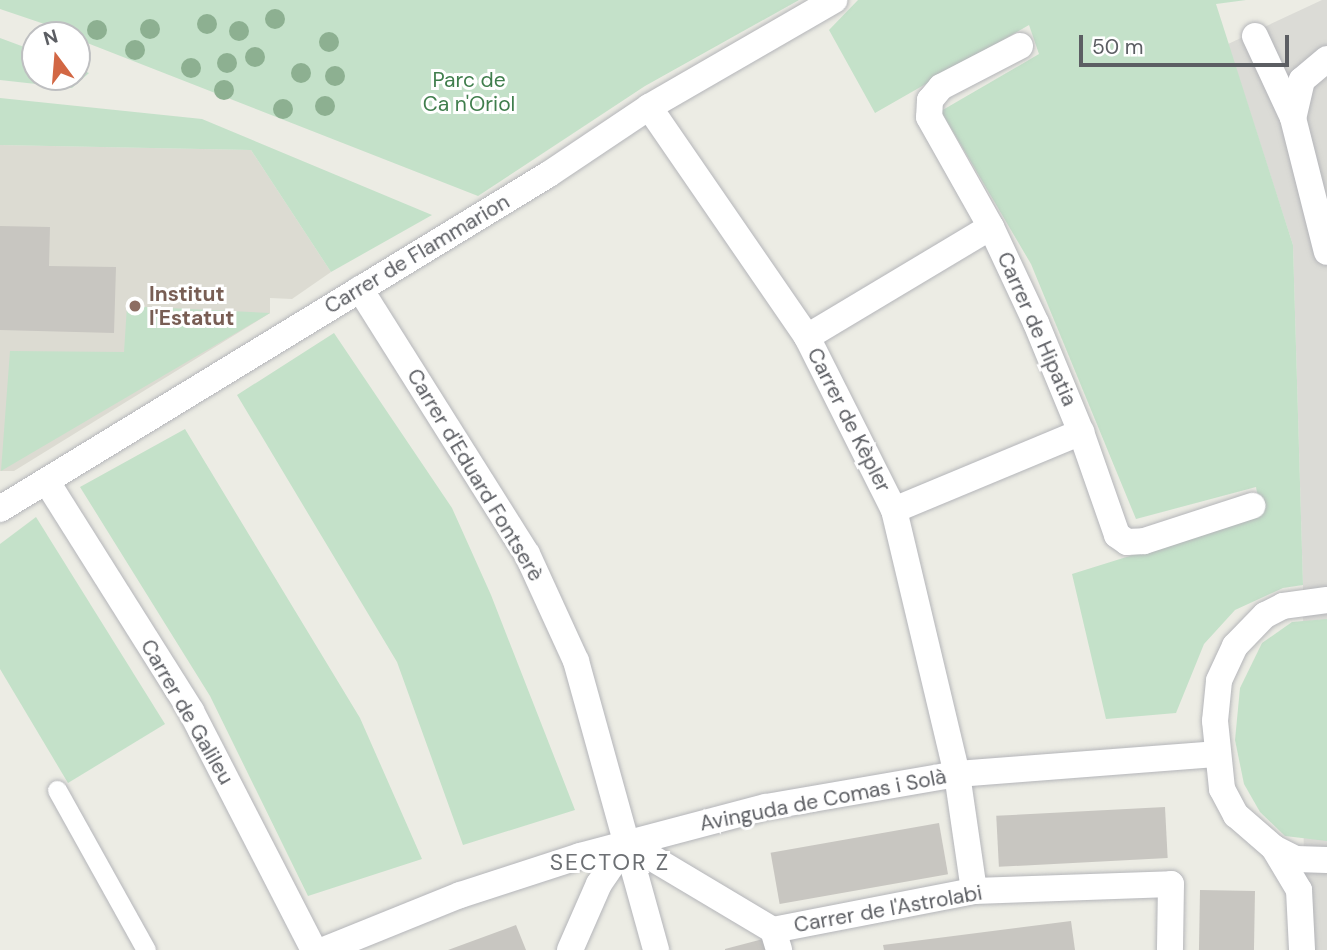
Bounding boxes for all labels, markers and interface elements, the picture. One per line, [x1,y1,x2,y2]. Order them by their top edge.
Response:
north arrow [21,21,91,91]
scale bar [1082,21,1292,65]
text: N [41,23,61,51]
text: 50 m [1092,33,1143,61]
park label: Parc de Ca n'Oriol [423,67,515,117]
street label: Carrer de Flammarion [320,189,514,319]
street label: Carrer de Hipatia [992,248,1082,410]
place label: Institut l'Estatut [149,281,234,331]
marker: Institut l'Estatut [127,298,143,314]
street label: Carrer de Kèpler [802,344,896,496]
street label: Carrer d'Eduard Fontserè [402,364,548,586]
street label: Carrer de Galileu [135,635,239,789]
street label: Avinguda de Comas i Solà [698,764,948,836]
district label: SECTOR Z [551,848,669,876]
street label: Carrer de l'Astrolabi [792,880,984,938]

